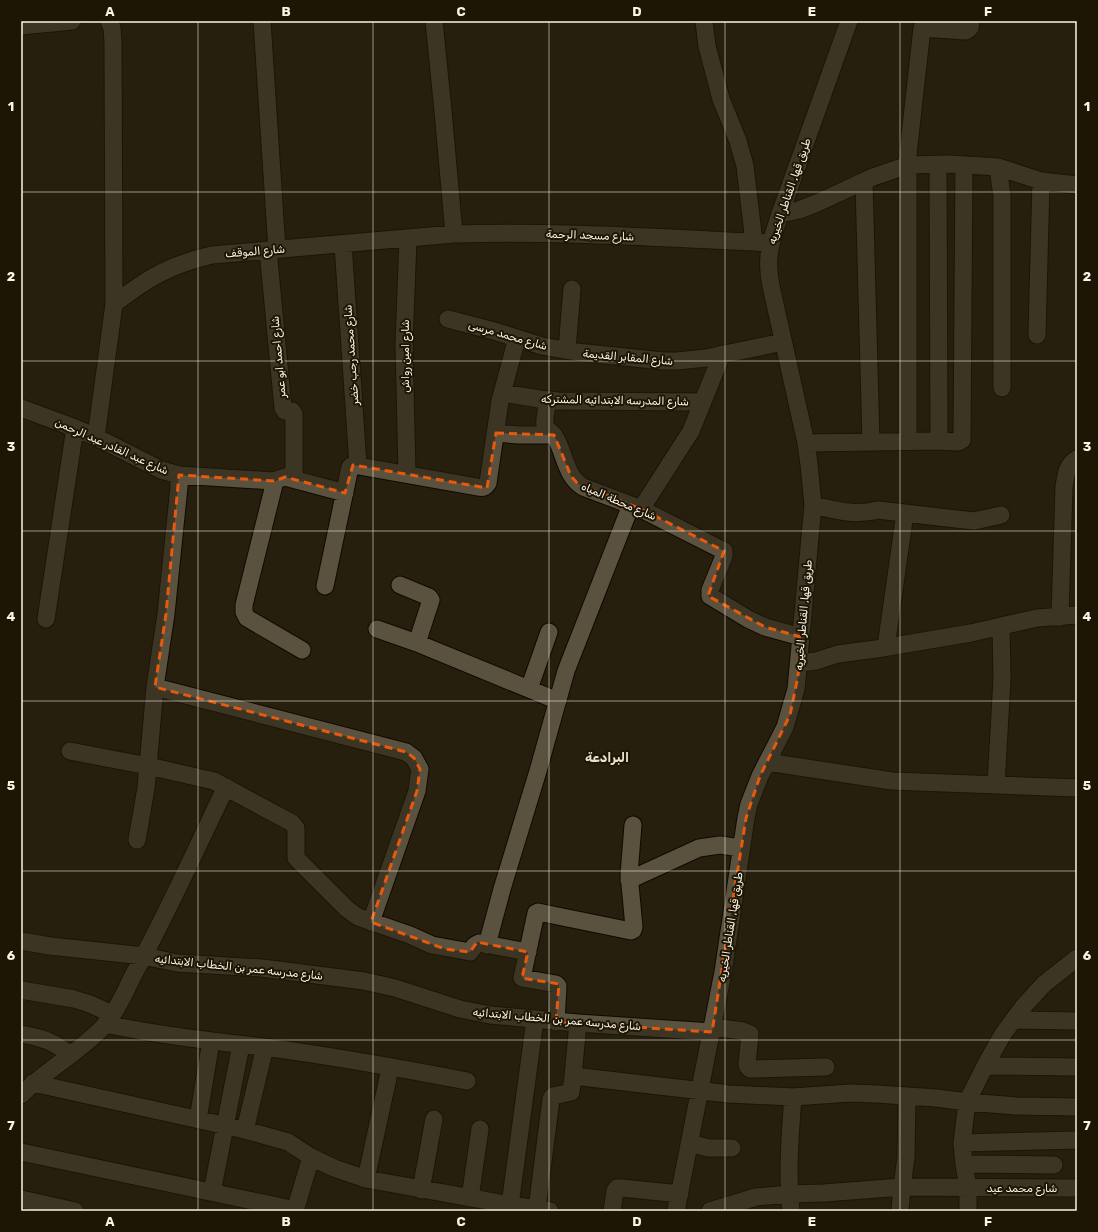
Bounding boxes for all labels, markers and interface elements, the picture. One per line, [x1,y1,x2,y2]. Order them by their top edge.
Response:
text: A [105,4,115,19]
text: B [281,4,291,19]
text: C [456,4,466,19]
text: D [632,4,642,19]
text: E [808,4,816,19]
text: F [984,4,992,19]
text: 1 [8,99,14,114]
text: 1 [1084,99,1090,114]
street label: طريق قها, القناطر الخيريه [765,136,815,246]
street label: شارع مسجد الرحمة [545,227,634,246]
street label: شارع الموقف [225,242,286,263]
text: 2 [7,269,15,284]
text: 2 [1083,269,1091,284]
street label: شارع محمد رجب خضر [341,304,364,407]
street label: شارع احمد ابو عمر [268,315,291,400]
street label: شارع محمد مرسى [466,318,549,355]
street label: شارع امين رواش [399,319,414,393]
street label: شارع المقابر القديمة [582,347,674,370]
street label: شارع المدرسه الابتدائيه المشتركه [541,393,689,410]
street label: شارع عبد القادر عبد الرحمن [52,416,171,479]
text: 3 [7,439,16,454]
text: 3 [1083,439,1092,454]
street label: شارع محطة المياه [578,480,658,525]
street label: طريق قها, القناطر الخيريه [792,559,816,671]
text: 4 [7,609,16,624]
text: 4 [1083,609,1092,624]
district label: البرادعة [585,750,629,765]
text: 5 [7,778,15,793]
text: 5 [1083,778,1091,793]
street label: طريق قها, القناطر الخيريه [715,871,747,983]
text: 6 [7,948,16,963]
text: 6 [1083,948,1092,963]
street label: شارع مدرسه عمر بن الخطاب الابتدائيه [154,952,324,985]
street label: شارع مدرسه عمر بن الخطاب الابتدائيه [472,1006,642,1035]
text: 7 [7,1118,15,1133]
text: 7 [1083,1118,1091,1133]
street label: شارع محمد عيد [987,1182,1057,1197]
text: A [105,1214,115,1229]
text: B [281,1214,291,1229]
text: C [456,1214,466,1229]
text: D [632,1214,642,1229]
text: E [808,1214,816,1229]
text: F [984,1214,992,1229]

